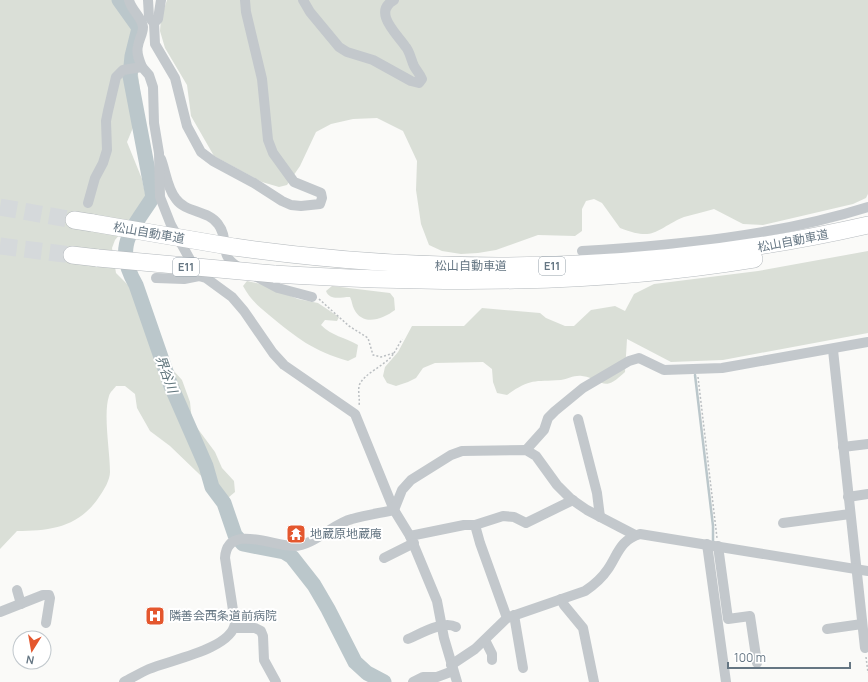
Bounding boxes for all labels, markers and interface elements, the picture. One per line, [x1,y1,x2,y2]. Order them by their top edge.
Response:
street label: 松山自動車道 [112,218,186,247]
street label: 松山自動車道 [756,225,830,256]
street label: 松山自動車道 [435,257,507,274]
road number: E11 [539,257,565,275]
road number: E11 [173,258,199,276]
water label: 界谷川 [152,353,183,397]
temple icon: 地蔵原地蔵庵 [285,523,307,545]
place label: 地蔵原地蔵庵 [310,525,382,542]
hospital icon: 隣善会西条道前病院 [144,605,166,627]
place label: 隣善会西条道前病院 [169,607,277,624]
north arrow [12,630,52,670]
scale bar [728,644,850,670]
text: 100 m [734,649,766,666]
text: N [25,652,35,668]

